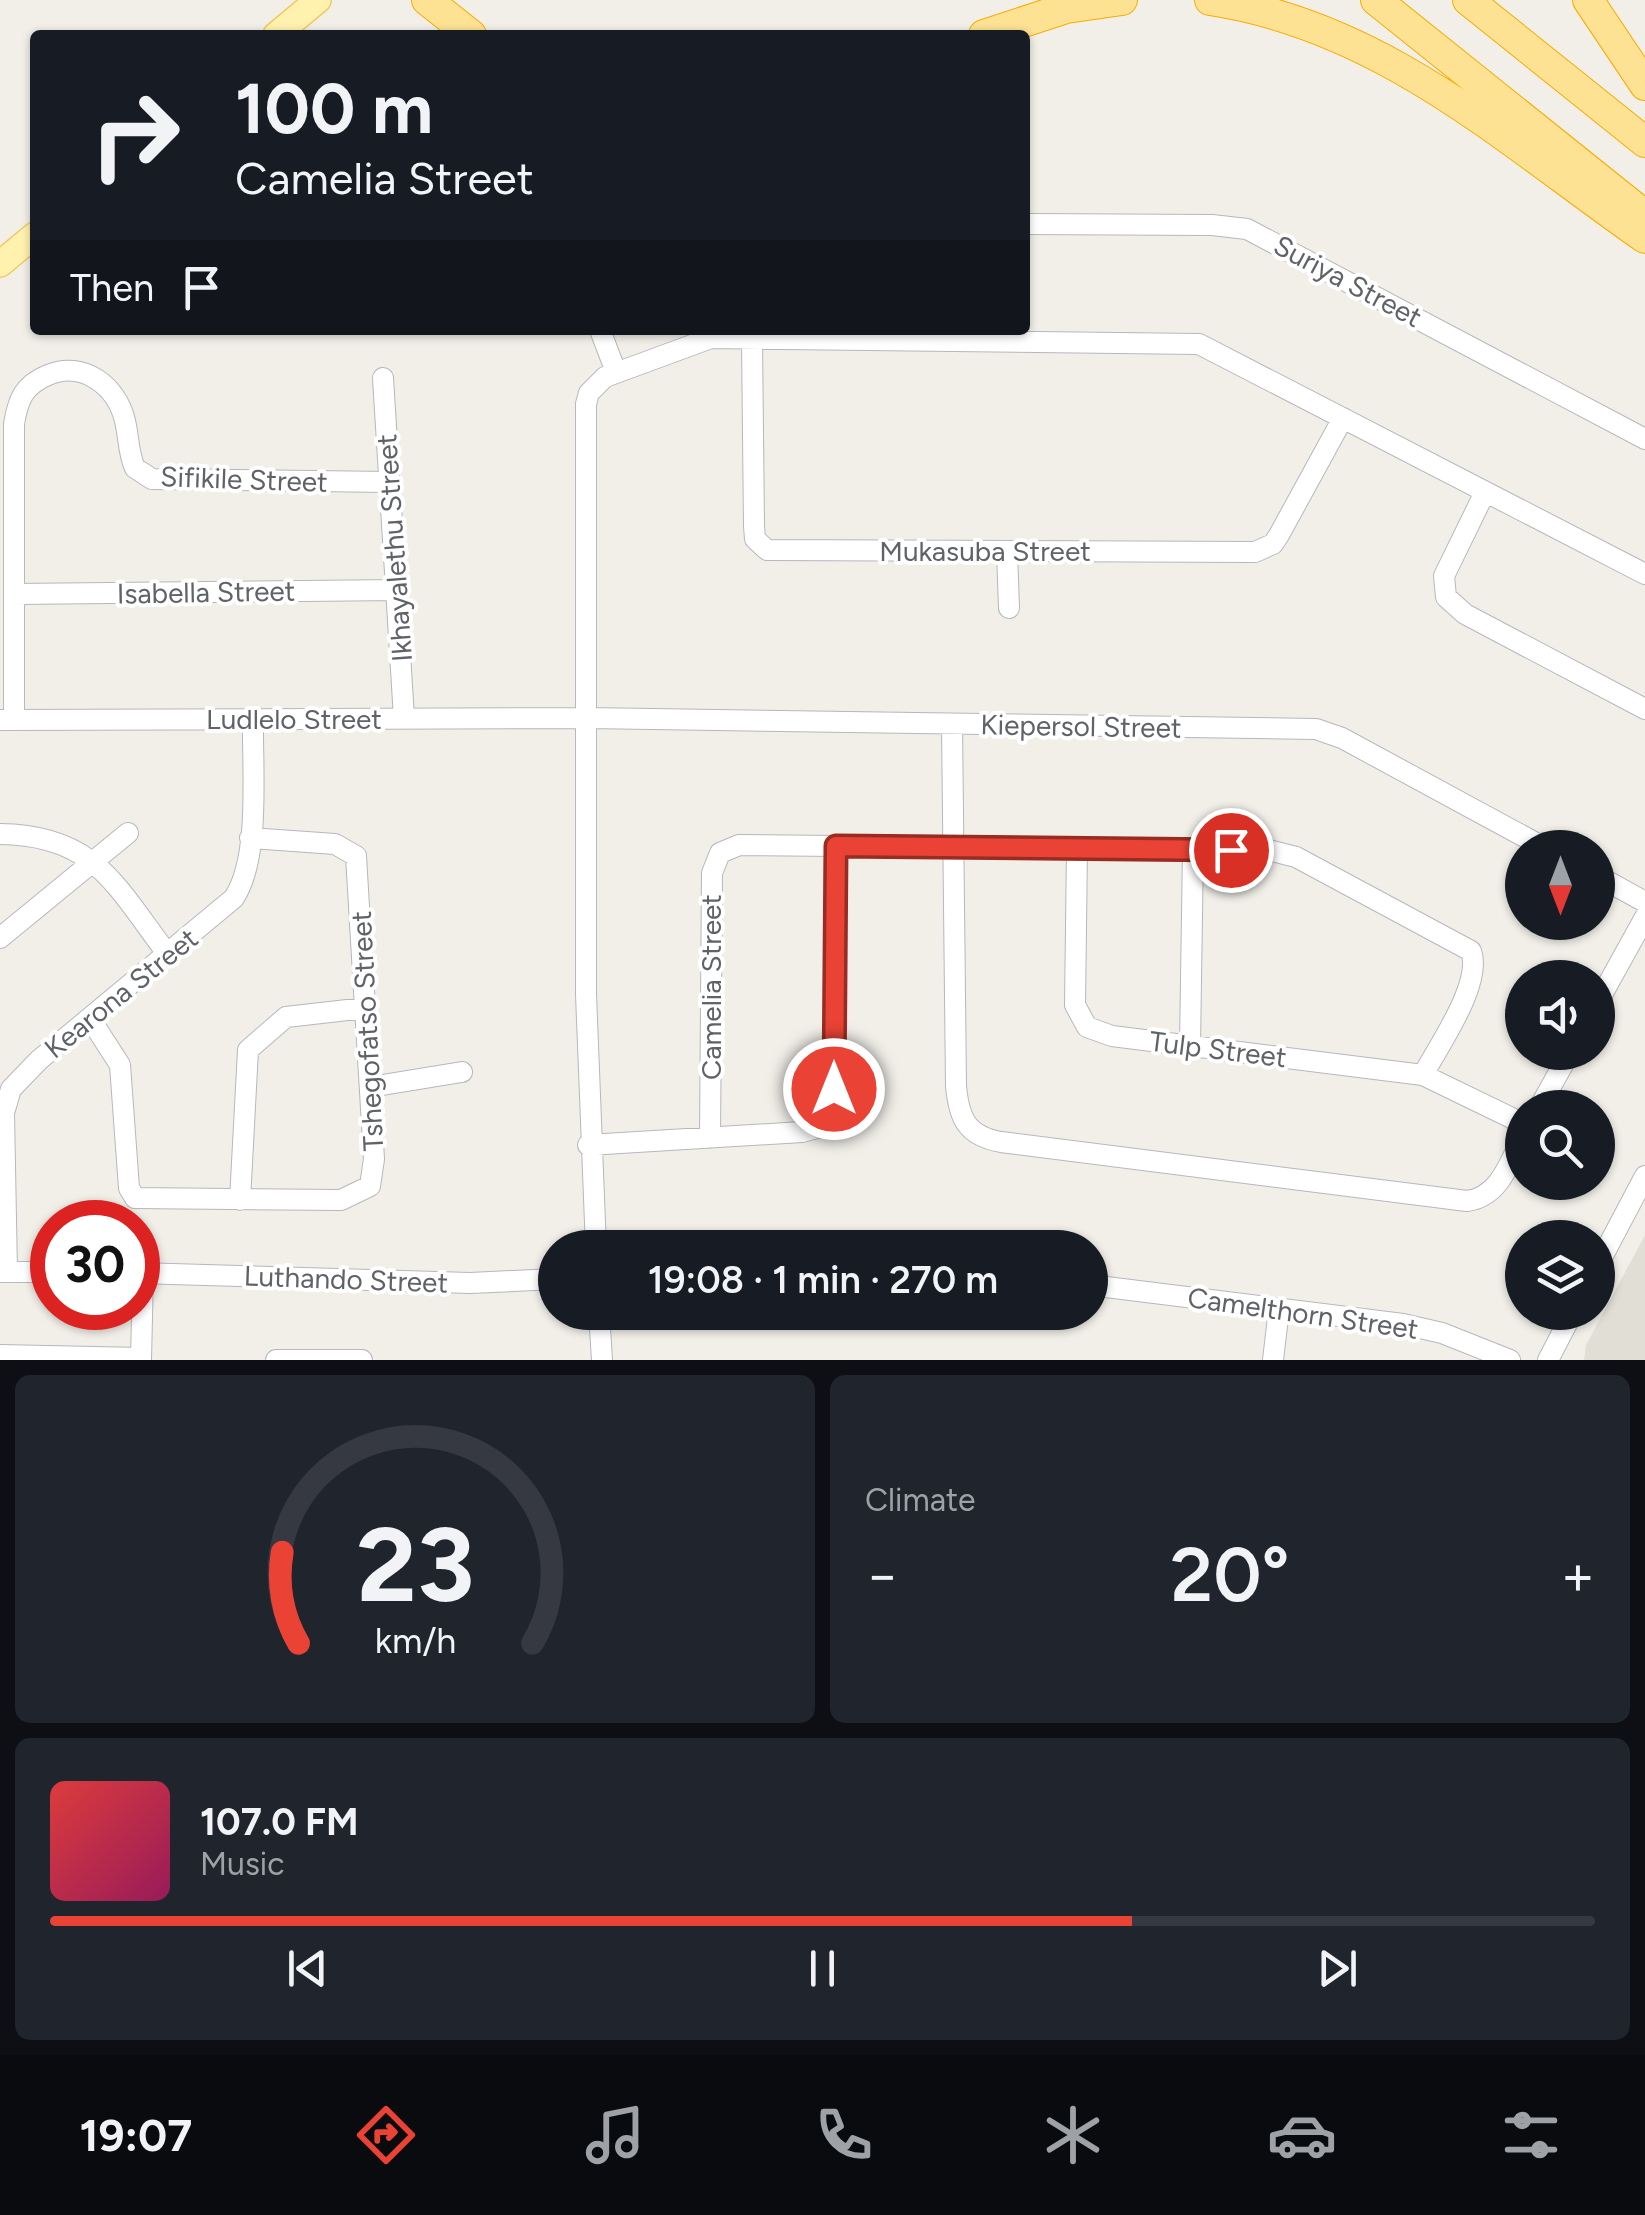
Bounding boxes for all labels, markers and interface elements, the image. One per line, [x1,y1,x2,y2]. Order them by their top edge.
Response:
text: 100 m [235,66,433,151]
icon: right [70,70,200,200]
text: Camelia Street [235,151,534,205]
street label: Suriya Street [1268,228,1428,334]
icon: arrive [174,260,229,315]
text: Then [70,265,154,311]
street label: Ikhayalethu Street [369,433,419,663]
street label: Sifikile Street [160,459,328,499]
street label: Mukasuba Street [879,534,1091,568]
street label: Isabella Street [116,573,296,611]
street label: Ludlelo Street [206,702,382,736]
street label: Kiepersol Street [980,707,1182,745]
pin [1189,808,1274,893]
icon: arrive [1204,823,1259,878]
north arrow [1505,830,1615,940]
map controls [1505,830,1615,1330]
street label: Camelia Street [694,894,728,1080]
street label: Tshegofatso Street [344,910,390,1152]
street label: Kearona Street [38,921,204,1065]
button: sound [1505,960,1615,1070]
street label: Tulp Street [1148,1024,1288,1074]
position arrow [782,1037,886,1141]
button: search [1505,1090,1615,1200]
speed limit sign: 30 [30,1200,160,1330]
button: layers [1505,1220,1615,1330]
text: 19:08 · 1 min · 270 m [648,1257,998,1303]
street label: Luthando Street [243,1258,449,1300]
street label: Camelthorn Street [1185,1280,1421,1346]
text: Climate [865,1481,976,1519]
text: 23 [356,1502,474,1627]
text: 20° [1170,1530,1290,1620]
text: − [865,1542,899,1608]
text: + [1561,1542,1595,1608]
text: km/h [374,1619,456,1662]
text: 107.0 FM [200,1799,359,1845]
text: Music [200,1845,285,1883]
icon: previous [280,1941,335,1996]
icon: pause [795,1941,850,1996]
icon: next [1310,1941,1365,1996]
icon: directions [351,2100,421,2170]
icon: music [580,2100,650,2170]
icon: phone [809,2100,879,2170]
icon: climate [1038,2100,1108,2170]
icon: car [1267,2100,1337,2170]
icon: filters [1496,2100,1566,2170]
text: 19:07 [79,2108,192,2162]

